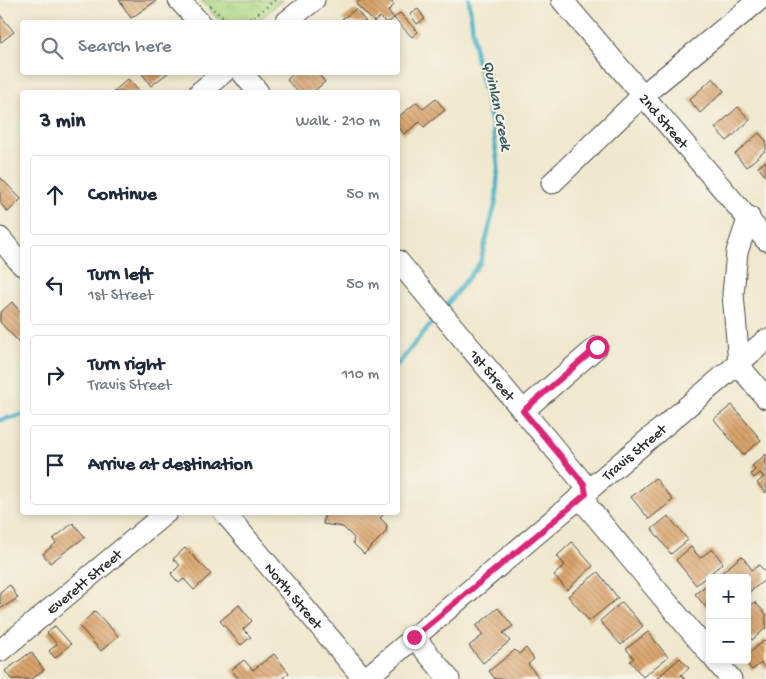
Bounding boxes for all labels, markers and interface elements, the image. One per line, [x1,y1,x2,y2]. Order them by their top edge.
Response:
search box [20,20,400,75]
icon: search [38,34,66,62]
text: Search here [78,36,172,59]
water label: Quinlan Creek [477,59,515,154]
street label: 2nd Street [634,90,693,154]
text: 3 min [40,110,85,135]
text: Walk · 210 m [296,113,380,132]
icon: ahead [41,181,69,209]
text: Continue [88,184,157,207]
text: 50 m [346,186,379,205]
text: Turn left [88,264,152,287]
icon: left [41,271,69,299]
text: 50 m [346,276,379,295]
text: 1st Street [88,287,153,306]
route start [586,336,609,359]
street label: 1st Street [464,346,519,407]
text: Turn right [88,354,164,377]
icon: right [41,361,69,389]
text: 110 m [342,366,379,385]
text: Travis Street [88,377,172,396]
street label: Travis Street [599,420,672,486]
icon: arrive [41,451,69,479]
text: Arrive at destination [88,454,252,477]
street label: Everett Street [44,545,128,619]
street label: North Street [260,560,327,635]
map controls [706,574,751,664]
button: + [706,574,751,619]
button: − [706,619,751,664]
route end [403,626,426,649]

